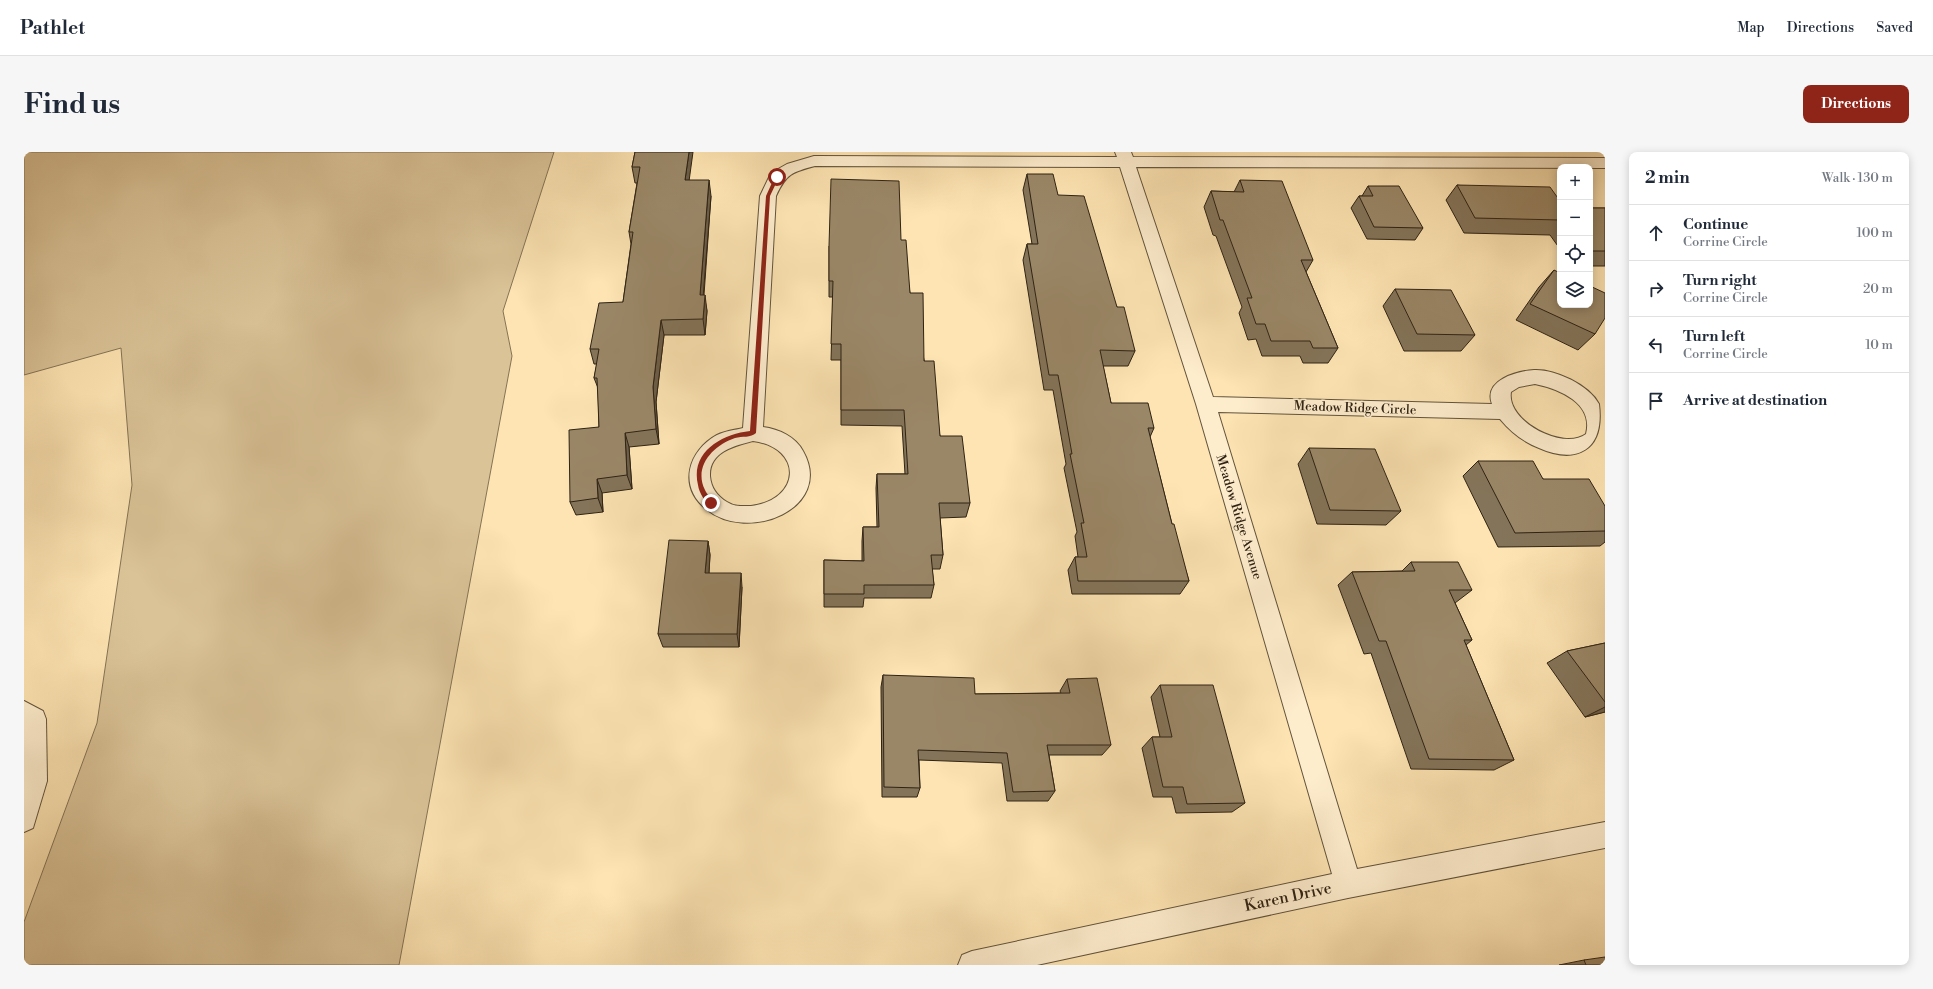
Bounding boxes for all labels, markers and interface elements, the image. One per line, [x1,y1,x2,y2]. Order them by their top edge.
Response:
text: Pathlet [20,16,85,40]
text: Map [1737,19,1765,37]
text: Directions [1787,19,1854,37]
text: Saved [1876,19,1913,37]
button: Directions [1803,85,1909,123]
text: Find us [24,87,120,122]
map controls [1557,164,1593,308]
button: + [1557,164,1593,200]
text: 2 min [1645,167,1690,189]
route start [768,168,786,186]
text: Walk · 130 m [1822,170,1893,186]
button: − [1557,200,1593,236]
text: Continue [1683,215,1748,234]
icon: ahead [1645,222,1667,244]
text: 100 m [1857,225,1893,241]
text: Corrine Circle [1683,234,1768,250]
button: locate [1557,236,1593,272]
text: Turn right [1683,271,1757,290]
button: layers [1557,272,1593,308]
icon: right [1645,278,1667,300]
text: 20 m [1863,281,1893,297]
text: Corrine Circle [1683,290,1768,306]
text: Turn left [1683,327,1745,346]
icon: left [1645,334,1667,356]
text: 10 m [1865,337,1893,353]
text: Corrine Circle [1683,346,1768,362]
icon: arrive [1645,390,1667,412]
text: Arrive at destination [1683,391,1827,410]
street label: Meadow Ridge Circle [1293,398,1417,418]
street label: Meadow Ridge Avenue [1212,452,1266,582]
route end [702,494,720,512]
street label: Karen Drive [1242,878,1334,916]

